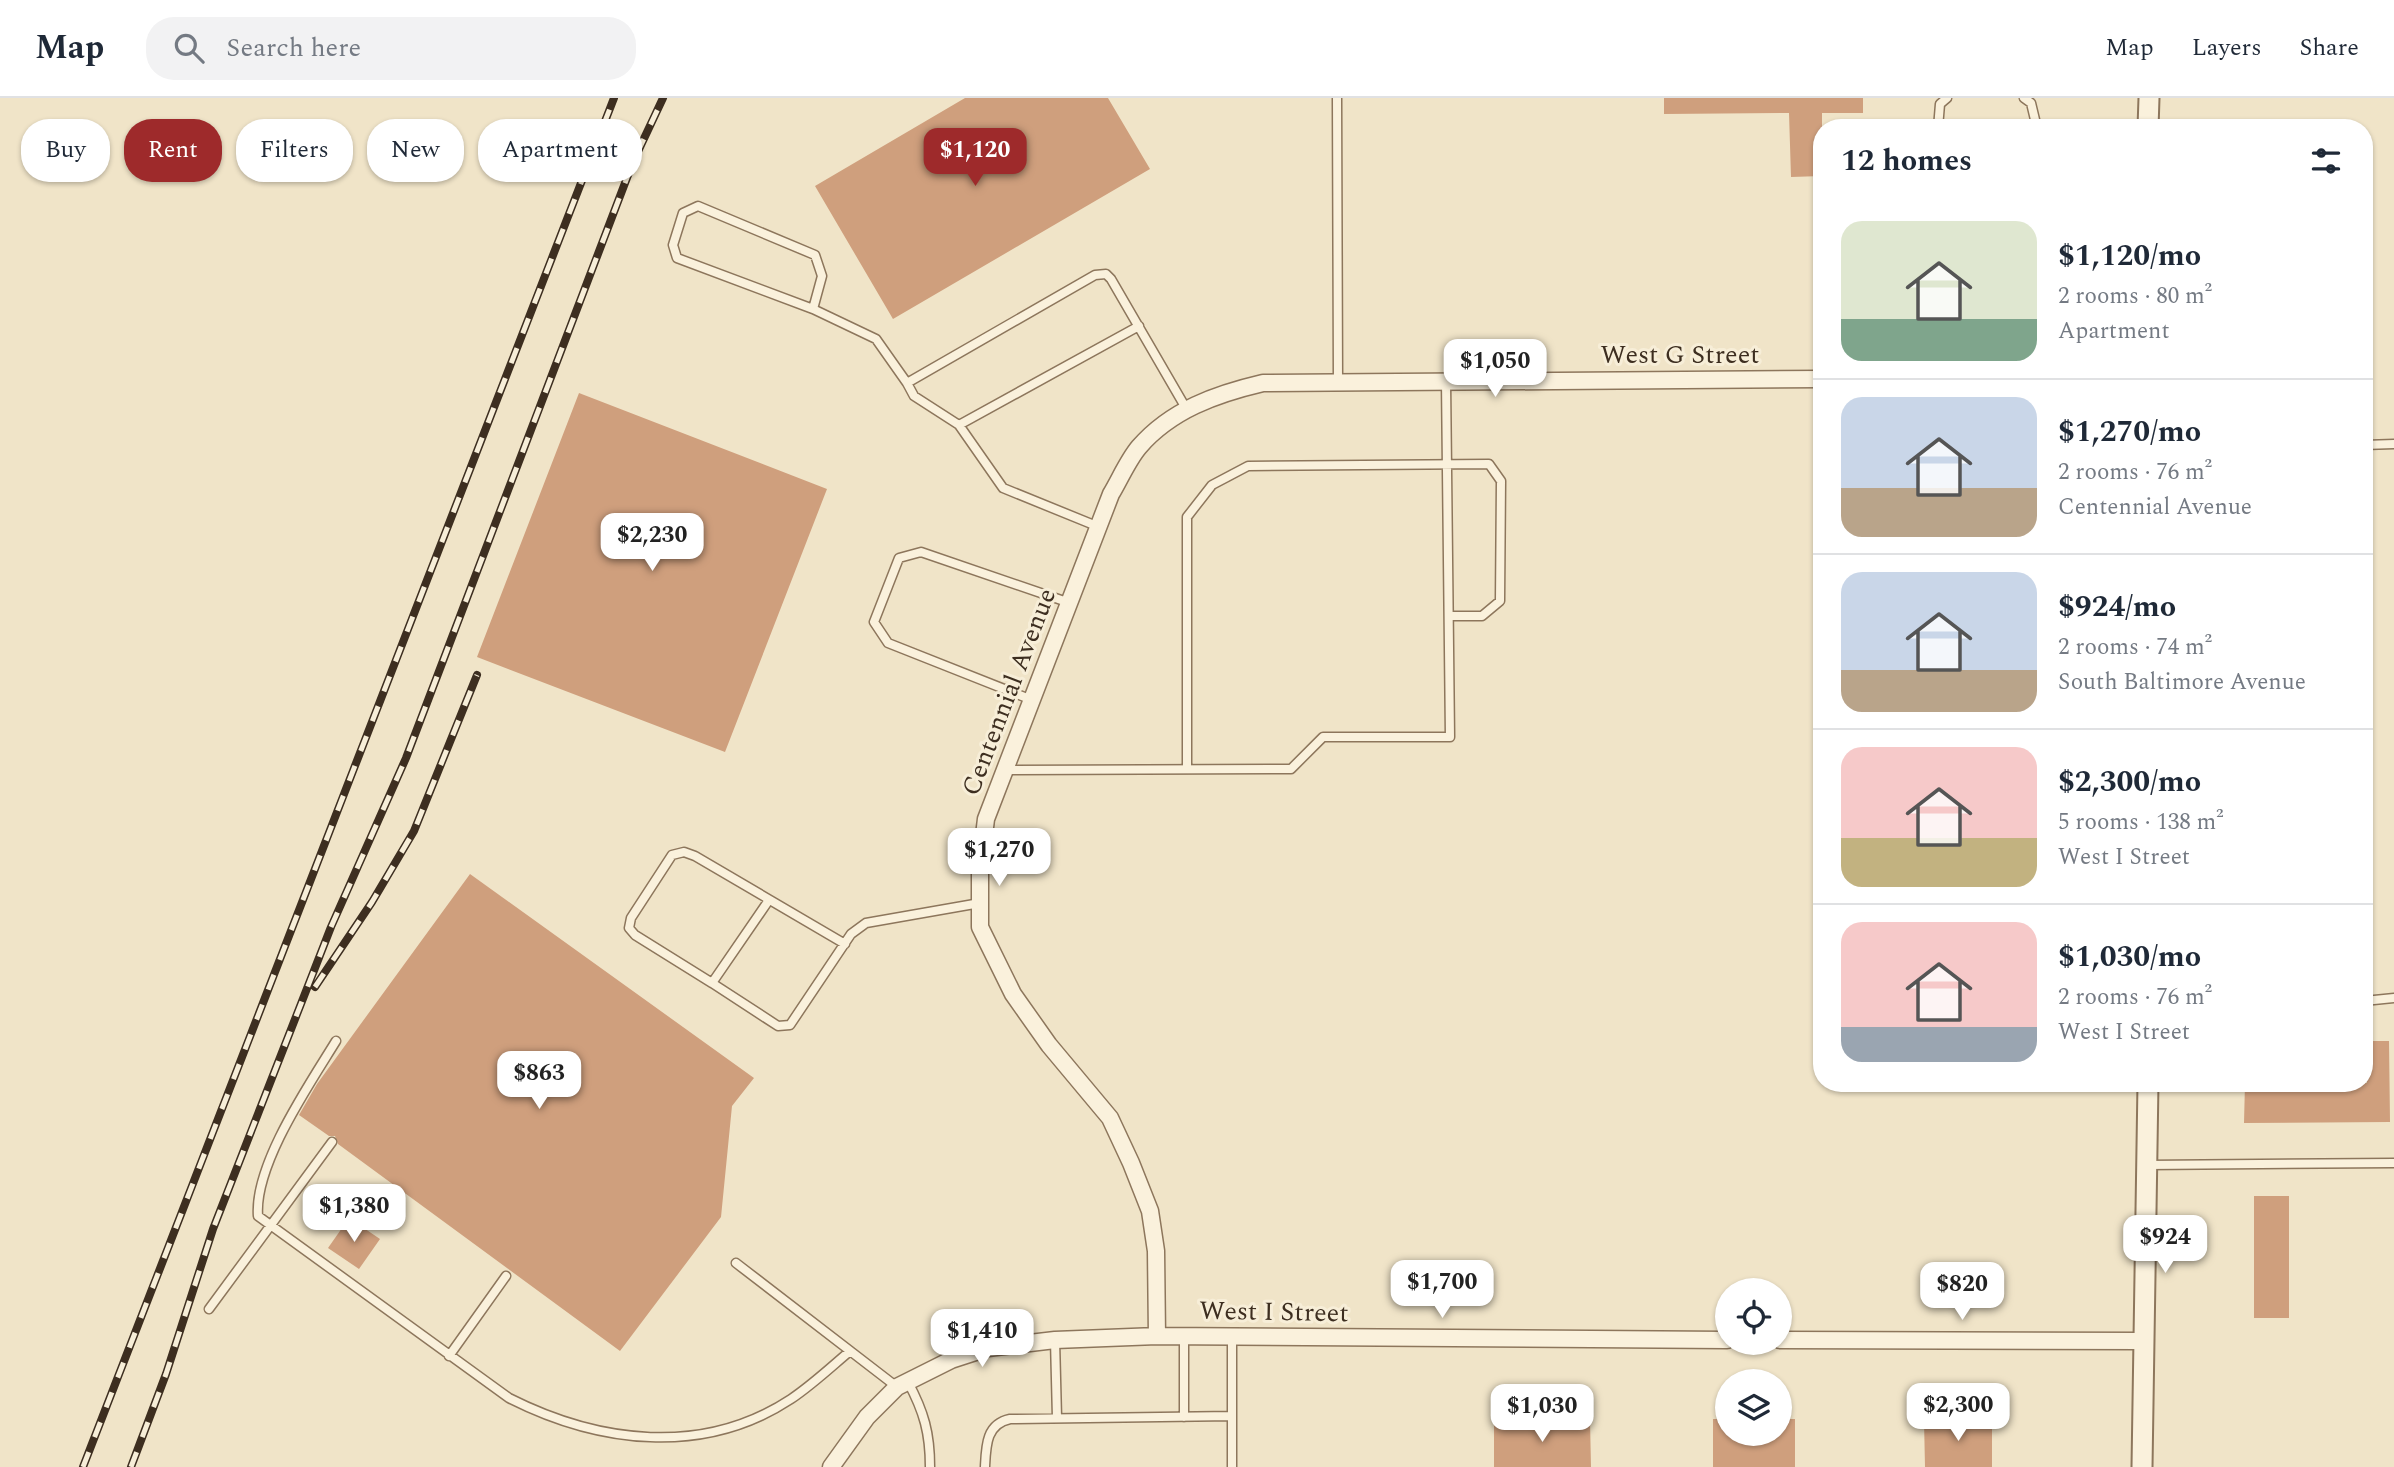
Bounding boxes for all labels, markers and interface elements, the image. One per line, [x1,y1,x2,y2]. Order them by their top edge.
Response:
search box [146,17,636,80]
text: Map [35,23,104,73]
text: Search here [226,28,361,68]
icon: search [170,29,208,67]
text: Map [2105,30,2154,66]
text: Layers [2192,30,2262,66]
text: Share [2300,30,2359,66]
chip: Buy [21,119,110,182]
chip: Rent [124,119,222,182]
chip: Filters [236,119,353,182]
chip: New [367,119,464,182]
chip: Apartment [478,119,642,182]
pin: $1,120 [918,129,1032,188]
text: $1,120 [940,133,1010,168]
text: 12 homes [1841,138,1972,184]
icon: filters [2307,142,2345,180]
text: $1,120/mo [2058,233,2201,279]
icon: home [1897,249,1981,333]
text: 2 rooms · 80 m² [2058,279,2212,314]
text: Apartment [2058,314,2170,349]
street label: West G Street [1601,335,1759,375]
pin: $1,050 [1438,340,1552,399]
text: $1,050 [1460,344,1530,379]
text: $1,270/mo [2058,409,2201,455]
icon: home [1897,425,1981,509]
text: 2 rooms · 76 m² [2058,455,2212,490]
text: Centennial Avenue [2058,490,2252,525]
pin: $2,230 [595,514,709,573]
text: $2,230 [617,518,687,553]
street label: Centennial Avenue [951,583,1067,801]
text: $924/mo [2058,584,2176,630]
icon: home [1897,600,1981,684]
text: 2 rooms · 74 m² [2058,630,2212,665]
text: South Baltimore Avenue [2058,665,2306,700]
text: $2,300/mo [2058,759,2201,805]
icon: home [1897,775,1981,859]
text: 5 rooms · 138 m² [2058,805,2224,840]
pin: $1,270 [942,828,1056,888]
text: $1,270 [964,833,1034,868]
text: West I Street [2058,840,2190,875]
text: $1,030/mo [2058,934,2201,980]
icon: home [1897,950,1981,1034]
text: 2 rooms · 76 m² [2058,980,2212,1015]
text: West I Street [2058,1015,2190,1050]
pin: $863 [498,1052,580,1111]
text: $863 [513,1056,565,1091]
pin: $1,380 [297,1184,411,1244]
text: $1,380 [319,1189,389,1224]
pin: $924 [2124,1216,2206,1275]
text: $924 [2139,1220,2191,1255]
pin: $1,700 [1385,1260,1499,1320]
pin: $820 [1921,1262,2003,1322]
text: $1,700 [1407,1265,1477,1300]
text: $820 [1936,1267,1988,1302]
map controls [1715,1278,1792,1446]
button: locate [1715,1278,1792,1355]
street label: West I Street [1199,1291,1349,1333]
pin: $1,410 [925,1310,1039,1369]
text: $1,410 [947,1314,1017,1349]
button: layers [1715,1369,1792,1446]
pin: $1,030 [1485,1384,1599,1444]
pin: $2,300 [1901,1384,2015,1443]
text: $2,300 [1923,1388,1993,1423]
text: $1,030 [1507,1389,1577,1424]

